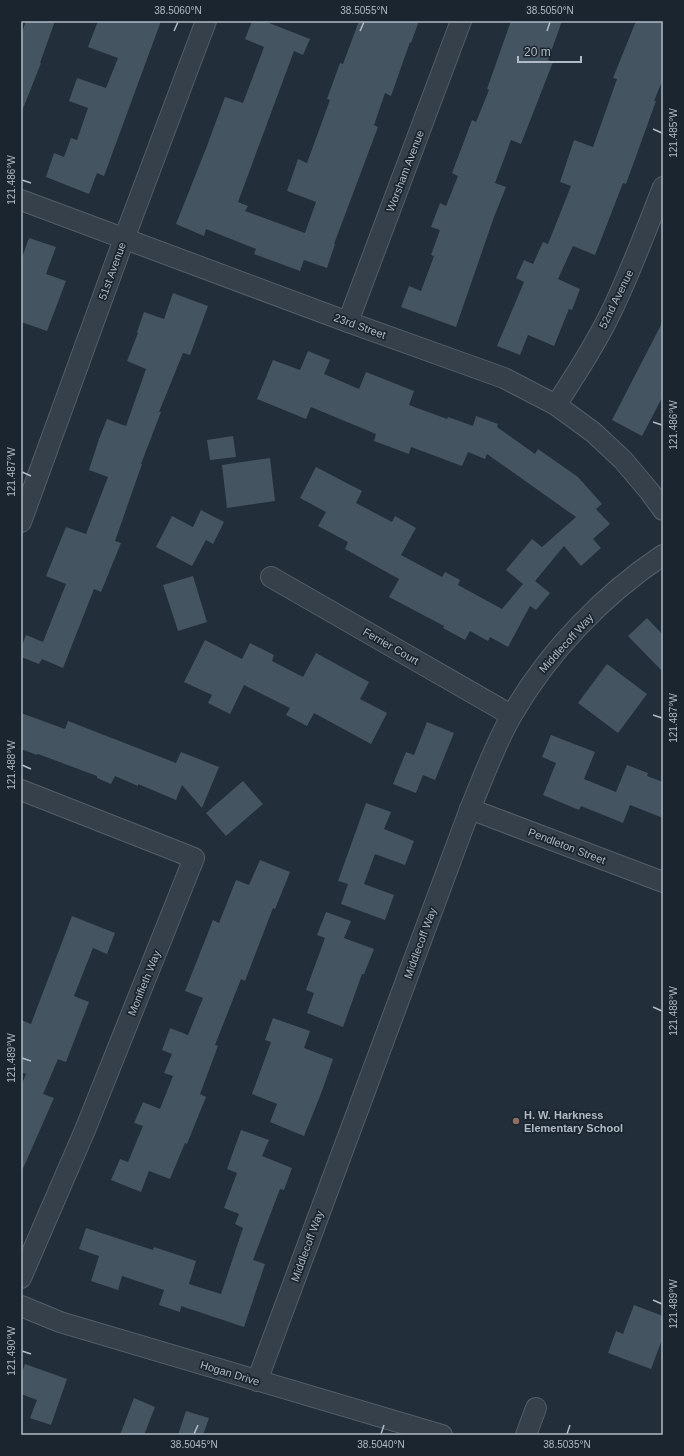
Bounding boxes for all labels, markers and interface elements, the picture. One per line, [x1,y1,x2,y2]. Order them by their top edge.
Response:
text: 38.5060°N [154,5,202,16]
text: 38.5055°N [340,5,388,16]
text: 38.5050°N [526,5,574,16]
scale bar [518,38,581,64]
text: 20 m [524,45,551,59]
text: 121.485°W [668,108,679,158]
street label: Worsham Avenue [384,129,426,213]
text: 121.486°W [6,155,17,205]
street label: 51st Avenue [96,241,128,301]
street label: 52nd Avenue [597,268,635,330]
street label: 23rd Street [332,311,388,341]
text: 121.486°W [668,400,679,450]
text: 121.487°W [6,447,17,497]
street label: Middlecoff Way [537,611,596,675]
street label: Ferrier Court [361,625,421,667]
text: 121.487°W [668,693,679,743]
text: 121.488°W [6,740,17,790]
street label: Pendleton Street [527,826,607,866]
street label: Middlecoff Way [402,905,439,980]
street label: Monifieth Way [125,948,163,1017]
text: 121.488°W [668,986,679,1036]
text: 121.489°W [6,1033,17,1083]
place label: H. W. Harkness Elementary School [524,1109,623,1134]
marker: H. W. Harkness Elementary School [511,1116,521,1126]
street label: Middlecoff Way [289,1208,326,1283]
text: 121.489°W [668,1279,679,1329]
text: 121.490°W [6,1326,17,1376]
street label: Hogan Drive [199,1358,261,1388]
text: 38.5045°N [170,1439,218,1450]
text: 38.5040°N [357,1439,405,1450]
text: 38.5035°N [543,1439,591,1450]

